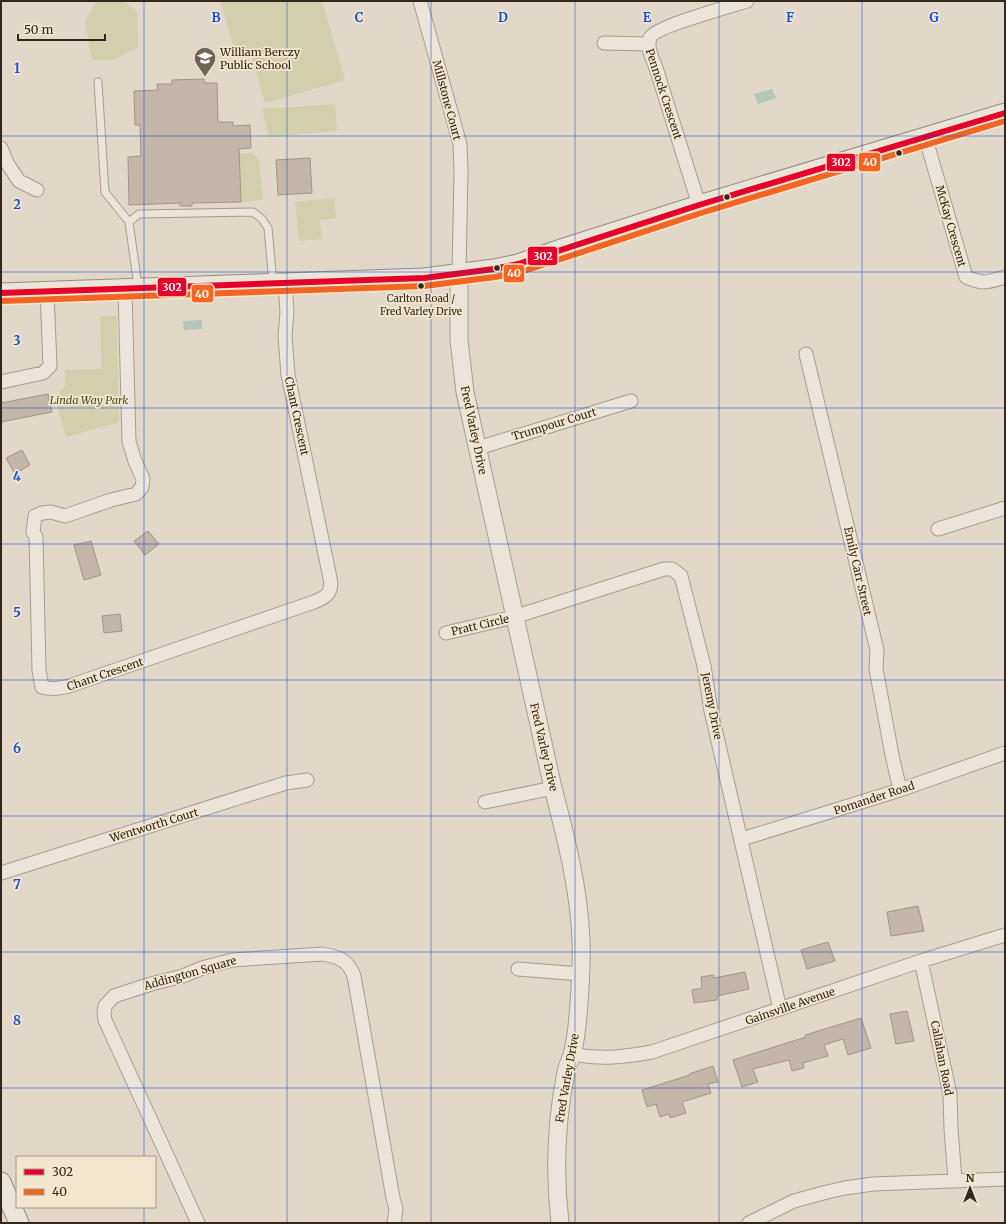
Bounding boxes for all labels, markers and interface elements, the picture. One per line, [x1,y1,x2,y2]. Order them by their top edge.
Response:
text: B [211,9,221,26]
text: C [355,9,364,26]
text: D [498,9,508,26]
text: E [643,9,652,26]
text: F [786,9,794,26]
text: G [929,9,939,26]
scale bar [18,16,105,42]
text: 50 m [24,22,53,37]
school or university icon: William Berczy Public School [192,45,218,78]
place label: William Berczy Public School [219,45,301,72]
street label: Pennock Crescent [643,47,685,142]
street label: Millstone Court [430,58,465,142]
text: 1 [14,60,20,77]
unlabelled marker [894,148,904,158]
line badge: 40 [858,152,881,172]
line badge: 302 [826,153,856,172]
text: 302 [831,155,851,169]
text: 40 [863,155,877,169]
street label: McKay Crescent [933,184,970,269]
unlabelled marker [722,192,732,202]
text: 2 [13,196,21,213]
line badge: 302 [527,246,558,266]
text: 302 [533,249,553,263]
unlabelled marker [492,263,502,273]
line badge: 40 [503,264,525,283]
text: 40 [507,266,521,280]
line badge: 302 [157,277,187,297]
text: 302 [162,280,182,294]
marker: Carlton Road / Fred Varley Drive [416,281,426,291]
line badge: 40 [191,284,214,303]
text: 40 [195,287,209,301]
place label: Carlton Road / Fred Varley Drive [380,292,462,318]
text: 3 [13,332,21,349]
street label: Chant Crescent [282,375,312,457]
street label: Fred Varley Drive [458,384,490,476]
park label: Linda Way Park [50,393,128,407]
street label: Trumpour Court [510,404,599,443]
text: 4 [13,468,22,485]
street label: Emily Carr Street [841,525,875,617]
text: 5 [13,604,21,621]
street label: Pratt Circle [450,612,510,638]
street label: Chant Crescent [65,654,146,694]
street label: Jeremy Drive [698,670,725,741]
street label: Fred Varley Drive [527,701,561,793]
text: 6 [13,740,21,757]
street label: Pomander Road [832,778,917,818]
street label: Wentworth Court [107,805,201,845]
text: 7 [13,876,21,893]
street label: Addington Square [141,953,238,993]
street label: Gainsville Avenue [743,984,837,1028]
text: 8 [13,1012,21,1029]
street label: Callahan Road [928,1020,956,1097]
street label: Fred Varley Drive [552,1032,582,1124]
legend [16,1156,156,1208]
text: 302 [52,1164,73,1179]
north arrow [950,1168,990,1208]
text: N [966,1171,975,1185]
text: 40 [52,1184,67,1199]

